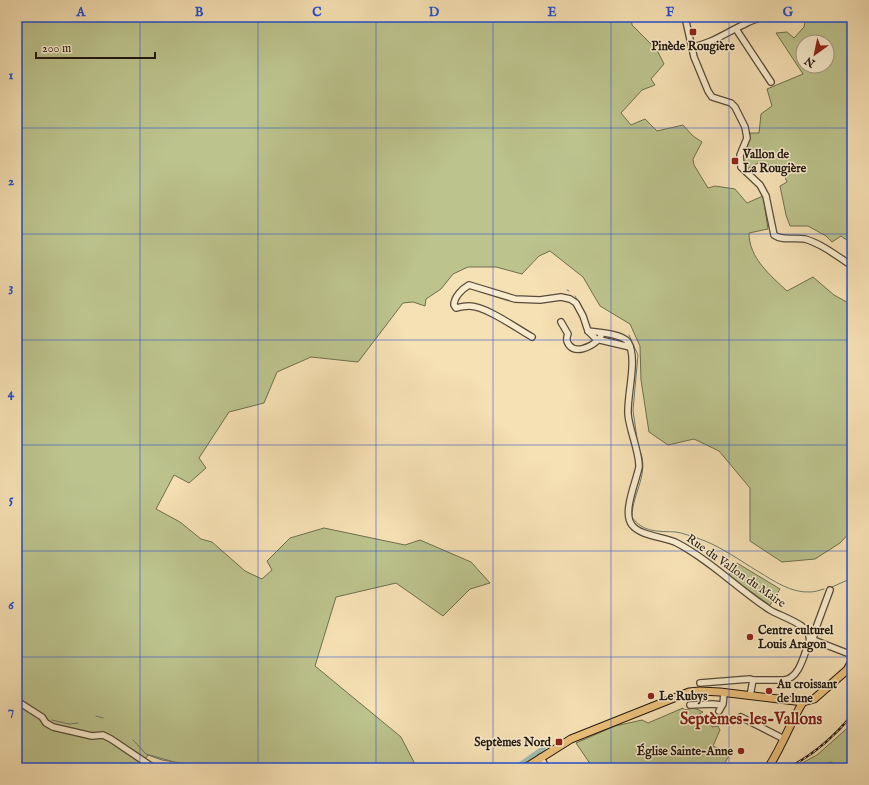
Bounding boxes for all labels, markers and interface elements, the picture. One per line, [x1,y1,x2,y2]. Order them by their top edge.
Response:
text: A [76,4,87,21]
text: B [195,4,204,21]
text: C [312,4,322,21]
text: D [429,4,440,21]
text: E [547,4,557,21]
text: F [666,4,675,21]
text: G [783,4,794,21]
marker: Pinède Rougière [688,27,698,37]
scale bar [36,34,155,60]
north arrow [795,34,835,74]
place label: Pinède Rougière [651,39,735,55]
text: 200 m [42,41,71,56]
text: N [802,53,819,71]
text: 1 [9,67,14,84]
place label: Vallon de La Rougière [742,147,807,177]
marker: Vallon de La Rougière [730,156,740,166]
text: 2 [8,173,14,190]
text: 3 [9,279,14,296]
text: 4 [8,385,15,402]
text: 5 [9,491,14,508]
street label: Rue du Vallon du Maire [683,531,789,611]
text: 6 [8,597,14,614]
place label: Centre culturel Louis Aragon [757,623,834,653]
marker: Centre culturel Louis Aragon [745,632,755,642]
place label: Au croissant de lune [776,677,838,706]
marker: Au croissant de lune [764,686,774,696]
place label: Le Rubys [658,689,708,705]
marker: Le Rubys [646,691,656,701]
text: 7 [8,703,14,720]
district label: Septèmes-les-Vallons [680,710,822,730]
place label: Septèmes Nord [474,735,552,751]
marker: Septèmes Nord [554,737,564,747]
place label: Église Sainte-Anne [637,743,733,760]
marker: Église Sainte-Anne [736,746,746,756]

